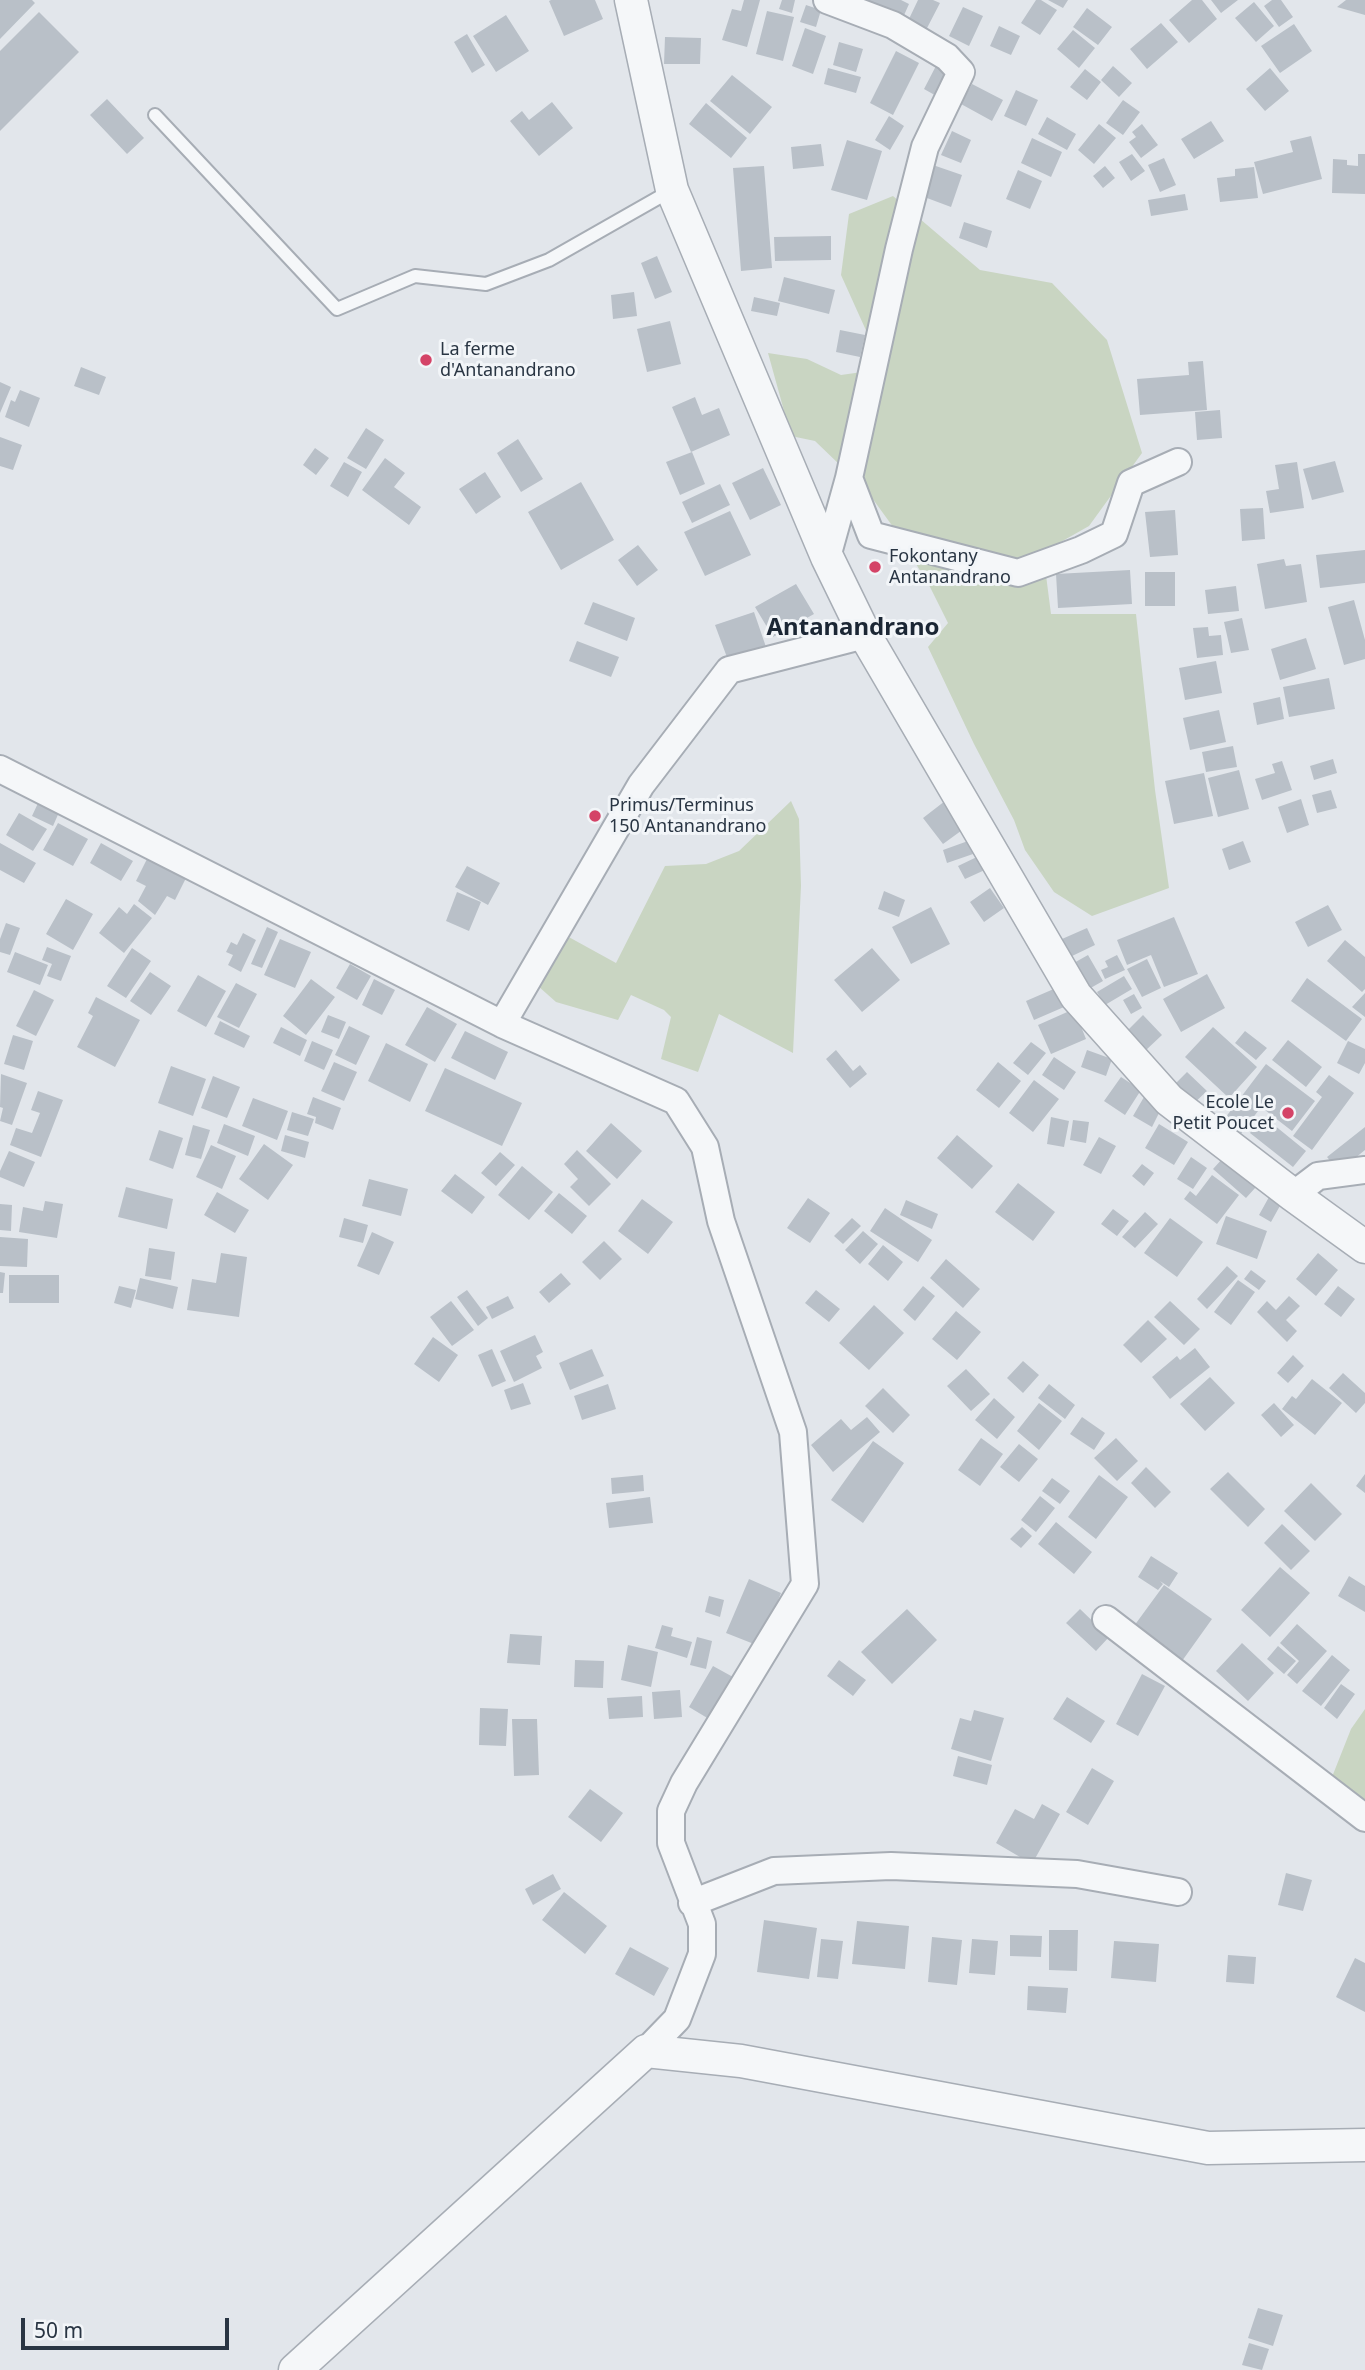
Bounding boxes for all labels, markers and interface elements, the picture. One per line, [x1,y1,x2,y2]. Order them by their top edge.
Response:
place label: La ferme d'Antanandrano [440,339,576,382]
marker: La ferme d'Antanandrano [418,352,434,368]
place label: Fokontany Antanandrano [889,546,1011,588]
marker: Fokontany Antanandrano [867,559,883,575]
district label: Antanandrano [767,614,939,642]
place label: Primus/Terminus 150 Antanandrano [609,795,766,838]
marker: Primus/Terminus 150 Antanandrano [587,808,603,824]
place label: Ecole Le Petit Poucet [1172,1092,1274,1134]
marker: Ecole Le Petit Poucet [1280,1105,1296,1121]
scale bar [24,2304,233,2348]
text: 50 m [34,2316,83,2344]

